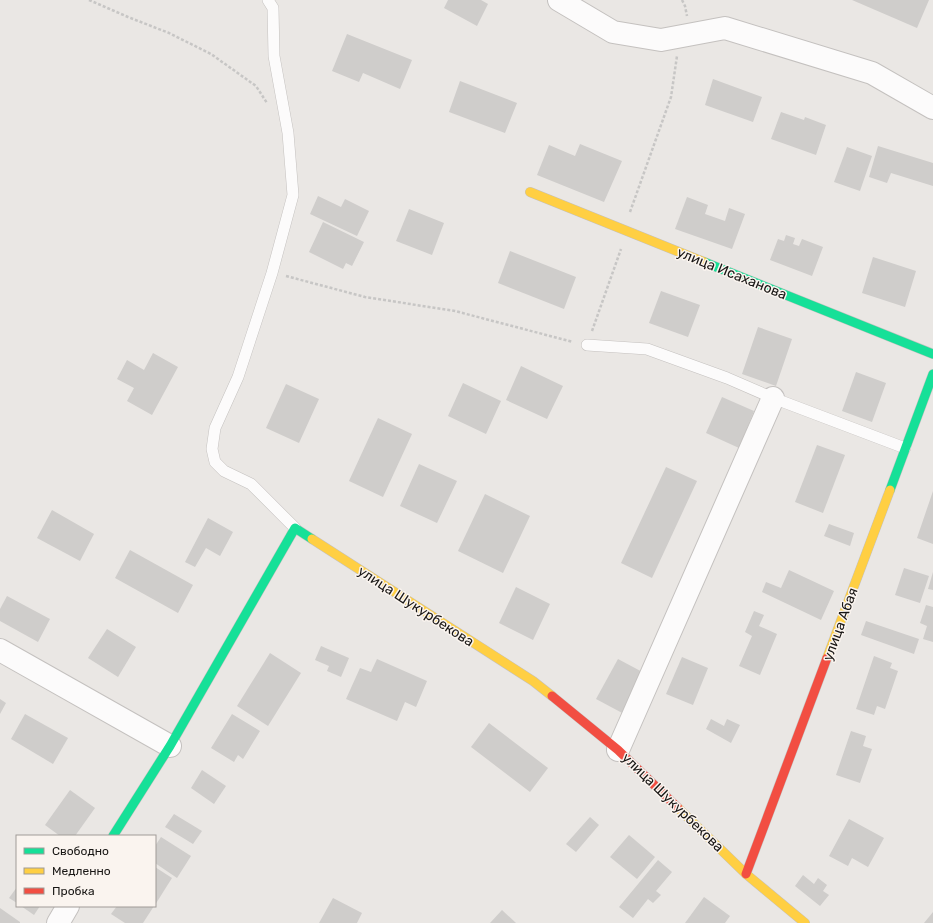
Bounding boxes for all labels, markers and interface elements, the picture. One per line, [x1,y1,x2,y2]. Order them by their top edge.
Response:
street label: улица Исаханова [674,244,789,303]
street label: улица Шукурбекова [354,563,477,650]
street label: улица Абая [819,585,862,663]
street label: улица Шукурбекова [618,749,727,855]
legend [16,835,156,907]
text: Свободно [52,844,109,858]
text: Медленно [52,864,111,878]
text: Пробка [52,884,95,898]

